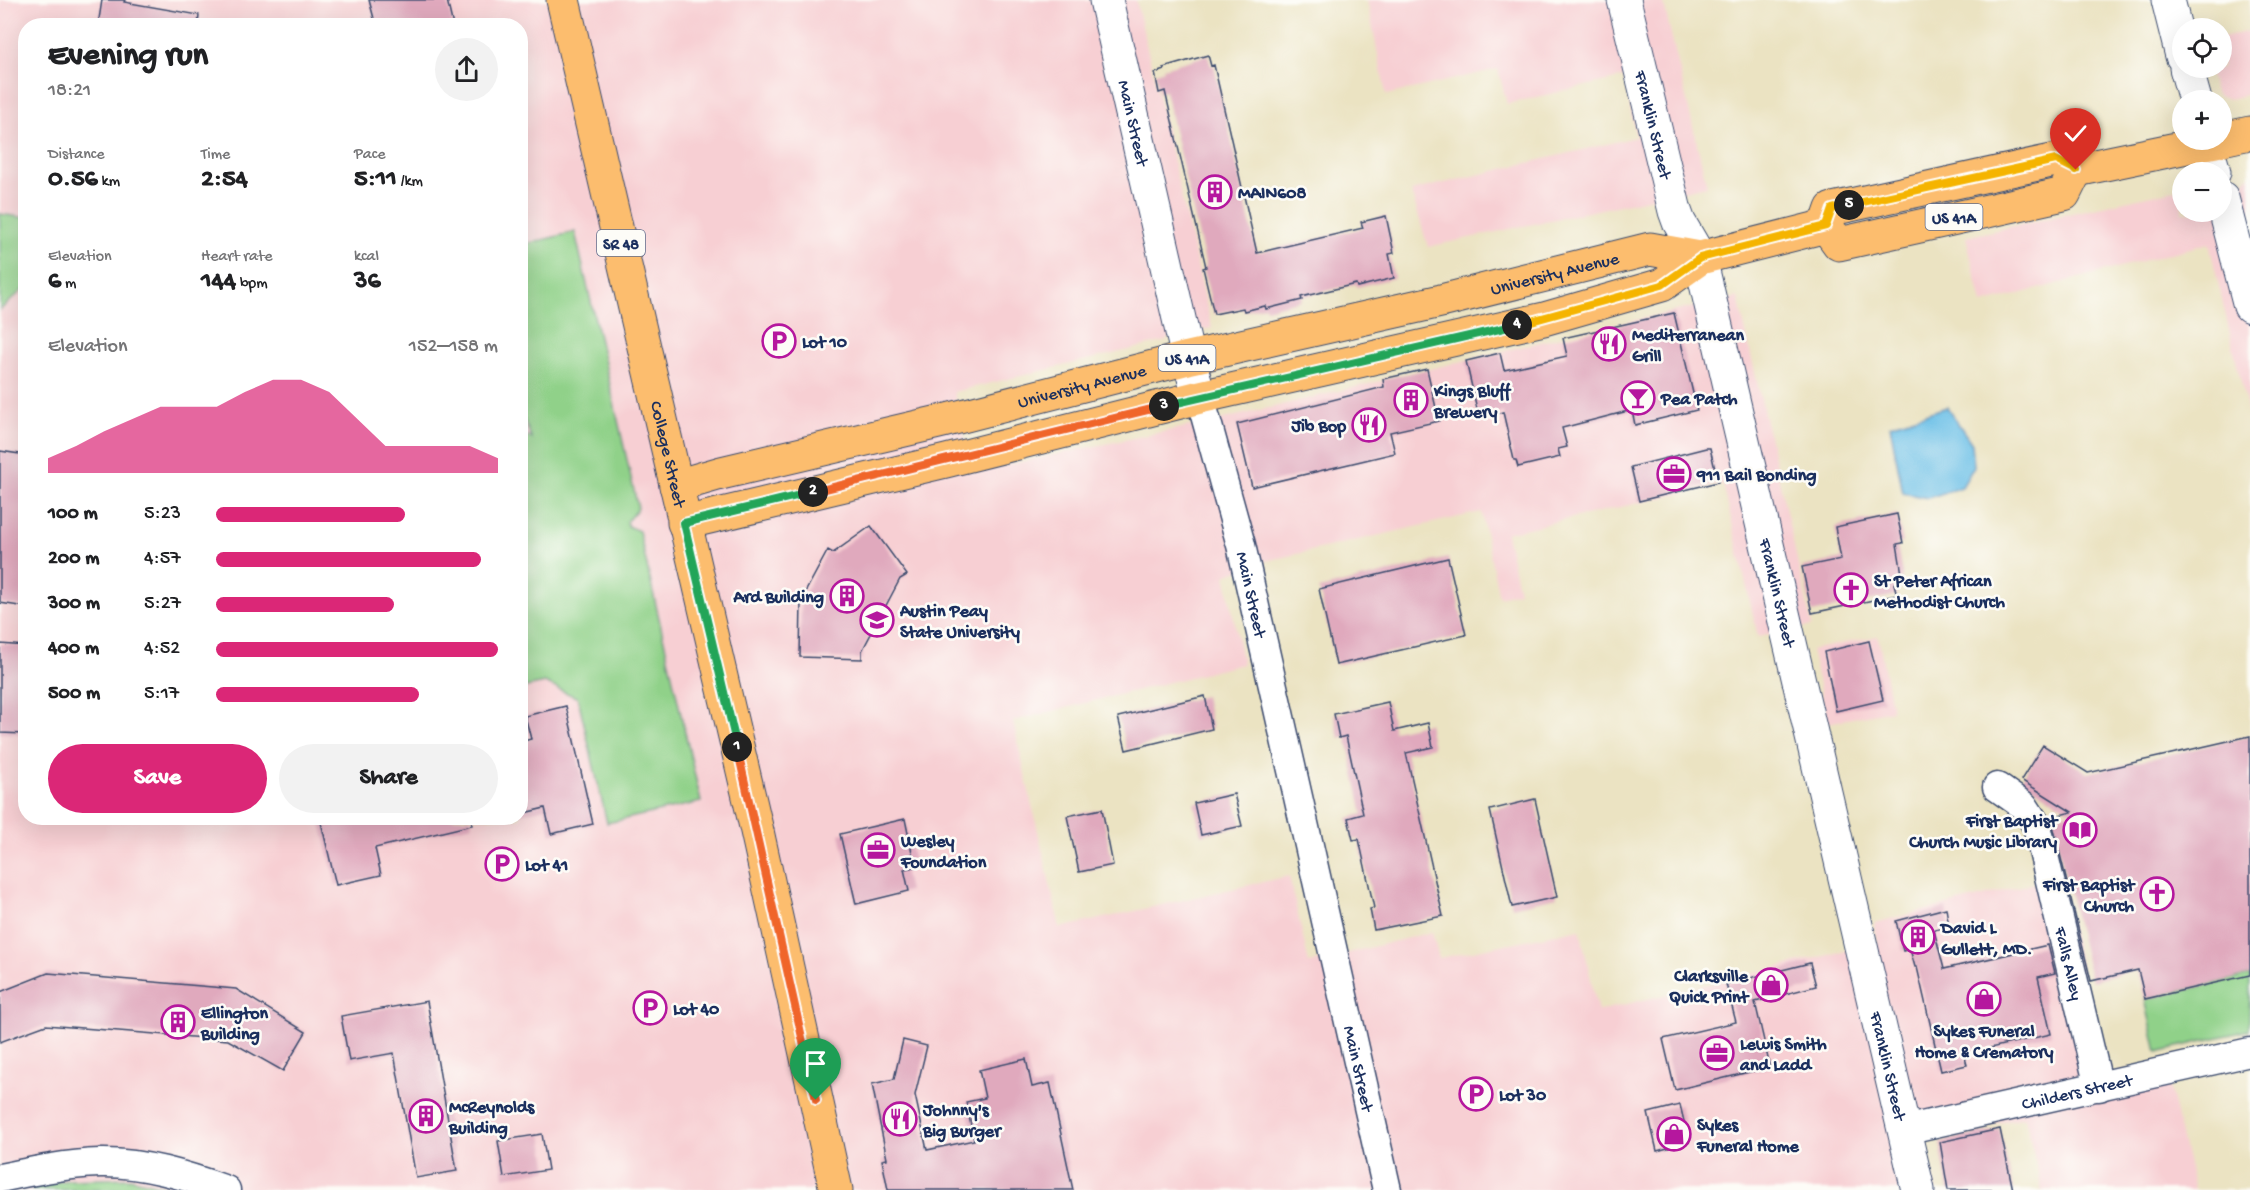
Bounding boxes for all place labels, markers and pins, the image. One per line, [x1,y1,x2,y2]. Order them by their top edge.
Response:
pin [2050,108,2101,170]
building icon: MAIN608 [1197,174,1233,210]
place label: MAIN608 [1238,184,1307,205]
pin: 5 [1834,190,1864,220]
pin: 4 [1502,310,1532,340]
parking icon: Lot 10 [761,323,797,359]
restaurant icon: Mediterranean Grill [1591,326,1627,362]
place label: Mediterranean Grill [1632,326,1744,368]
place label: Lot 10 [802,333,848,354]
bar icon: Pea Patch [1620,380,1656,416]
building icon: Kings Bluff Brewery [1393,382,1429,418]
place label: Kings Bluff Brewery [1433,382,1512,424]
place label: Pea Patch [1660,390,1738,411]
pin: 3 [1149,391,1179,421]
restaurant icon: Jib Bop [1351,407,1387,443]
place label: Jib Bop [1290,417,1346,438]
office icon: 911 Bail Bonding [1656,456,1692,492]
place label: 911 Bail Bonding [1696,466,1816,487]
pin: 2 [798,477,828,507]
church icon: St Peter African Methodist Church [1833,572,1869,608]
place label: St Peter African Methodist Church [1874,572,2005,614]
building icon: Ard Building [829,578,865,614]
place label: Ard Building [732,588,824,609]
school or university icon: Austin Peay State University [859,602,895,638]
place label: Austin Peay State University [899,602,1020,644]
pin: 1 [722,732,752,762]
place label: First Baptist Church Music Library [1908,812,2059,854]
library icon: First Baptist Church Music Library [2062,812,2098,848]
office icon: Wesley Foundation [860,832,896,868]
place label: Wesley Foundation [900,832,987,874]
parking icon: Lot 41 [484,846,520,882]
place label: Lot 41 [525,856,568,877]
place label: First Baptist Church [2042,876,2136,918]
church icon: First Baptist Church [2139,876,2175,912]
building icon: David L Gullett, MD. [1900,919,1936,955]
place label: David L Gullett, MD. [1939,919,2033,961]
place label: Clarksville Quick Print [1669,967,1750,1009]
shop icon: Clarksville Quick Print [1753,967,1789,1003]
shop icon: Sykes Funeral Home & Crematory [1966,981,2002,1017]
parking icon: Lot 40 [632,990,668,1026]
place label: Lot 40 [673,1000,720,1021]
building icon: Ellington Building [160,1004,196,1040]
place label: Ellington Building [200,1004,269,1046]
place label: Sykes Funeral Home & Crematory [1915,1022,2053,1064]
office icon: Lewis Smith and Ladd [1699,1035,1735,1071]
place label: Lewis Smith and Ladd [1739,1035,1827,1077]
pin [790,1038,841,1100]
parking icon: Lot 30 [1458,1076,1494,1112]
place label: Lot 30 [1499,1086,1547,1107]
building icon: McReynolds Building [408,1098,444,1134]
place label: McReynolds Building [448,1098,536,1140]
restaurant icon: Johnny's Big Burger [882,1101,918,1137]
place label: Johnny's Big Burger [922,1101,1003,1143]
shop icon: Sykes Funeral Home [1656,1116,1692,1152]
place label: Sykes Funeral Home [1696,1116,1799,1158]

